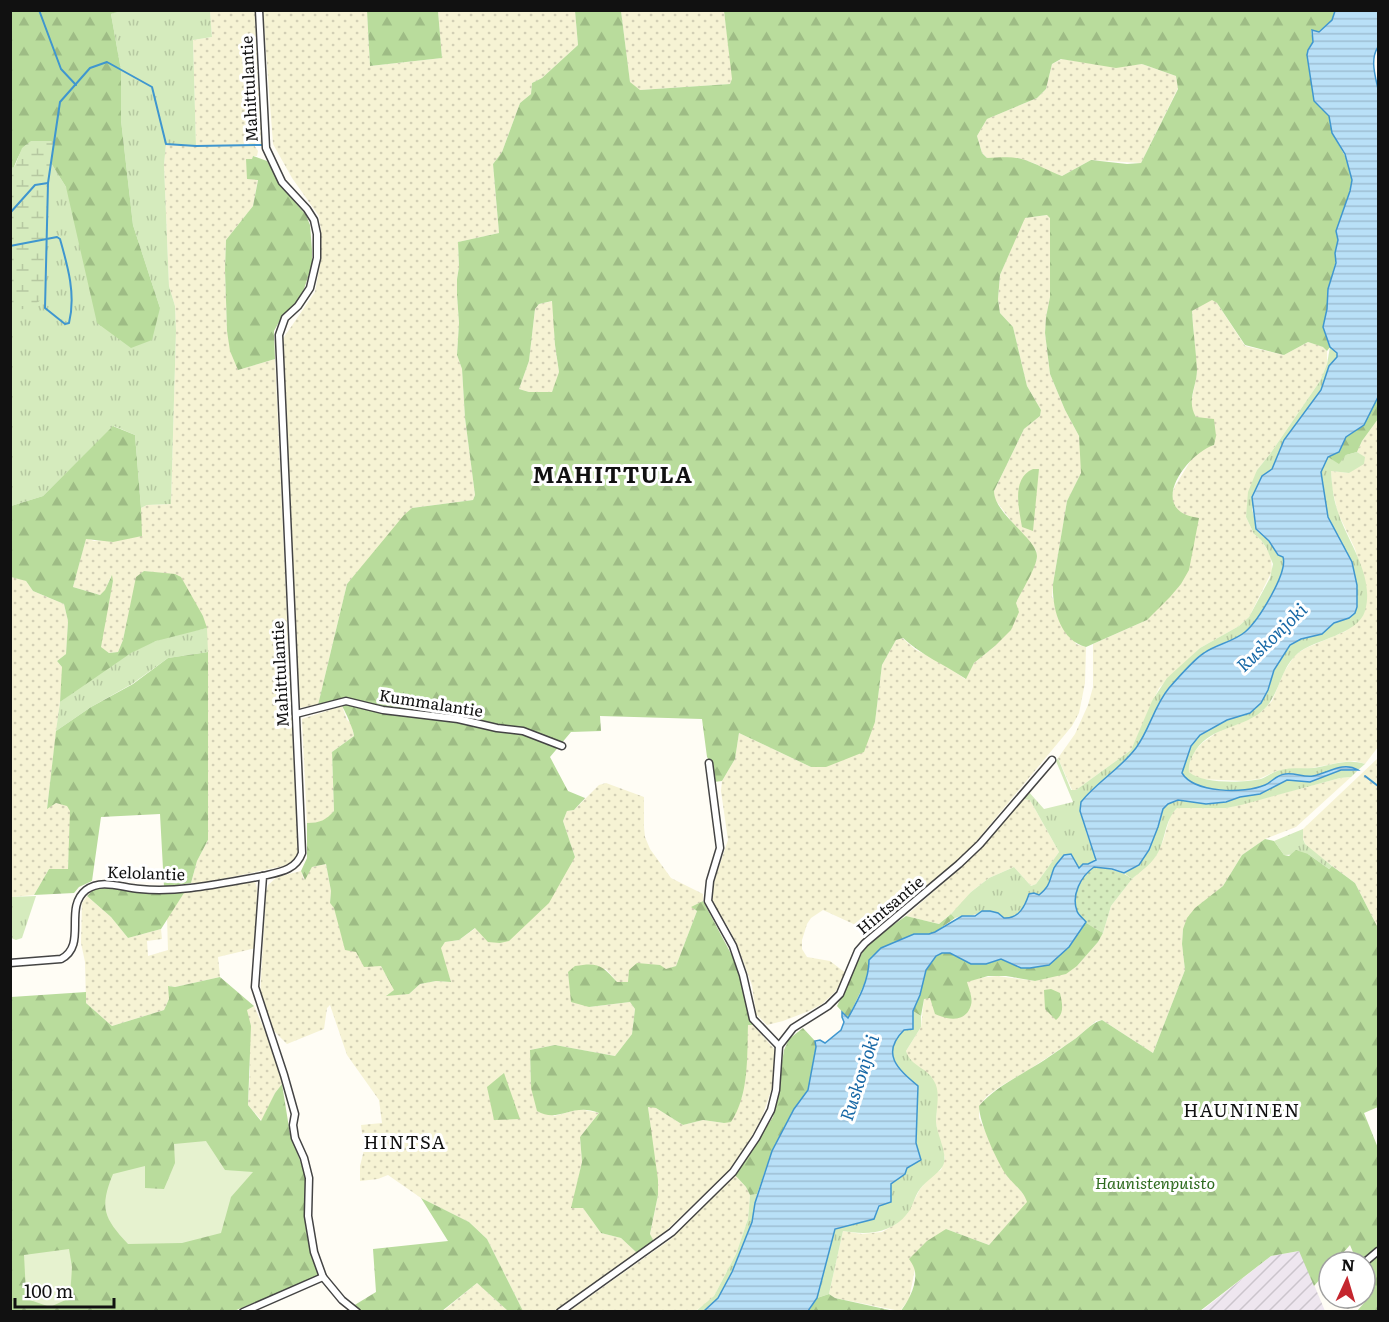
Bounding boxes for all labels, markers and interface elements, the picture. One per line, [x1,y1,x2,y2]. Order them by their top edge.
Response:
street label: Mahittulantie [233,35,263,143]
district label: MAHITTULA [533,457,693,490]
water label: Ruskonjoki [1229,596,1313,678]
street label: Mahittulantie [264,620,294,728]
street label: Kummalantie [377,682,485,722]
street label: Kelolantie [107,859,186,885]
street label: Hintsantie [851,869,928,939]
water label: Ruskonjoki [832,1030,885,1124]
district label: HAUNINEN [1183,1096,1301,1123]
district label: HINTSA [363,1128,447,1155]
park label: Haunistenpuisto [1095,1170,1215,1194]
north arrow [1317,1250,1377,1310]
text: N [1341,1252,1356,1276]
scale bar [15,1271,114,1309]
text: 100 m [24,1277,73,1304]

